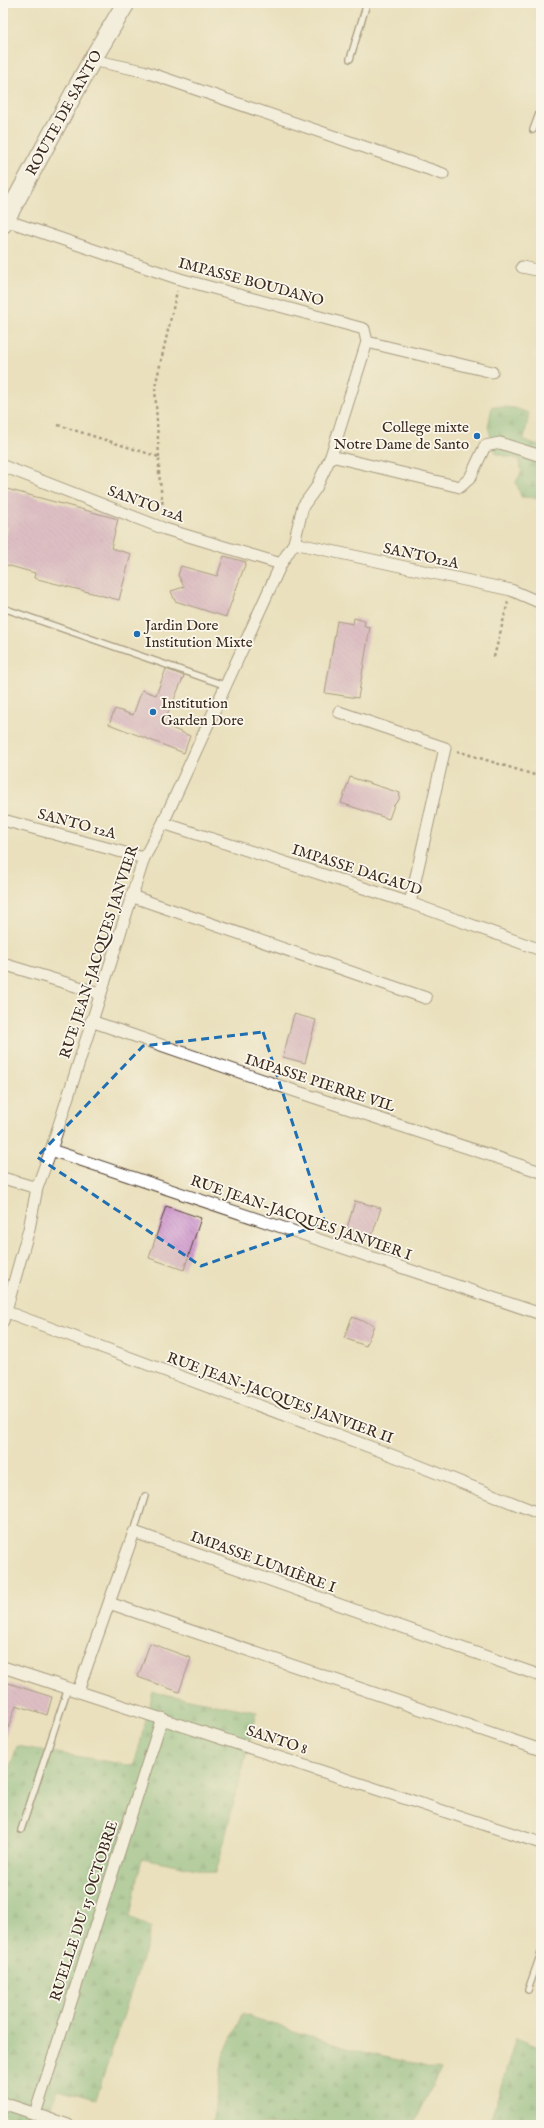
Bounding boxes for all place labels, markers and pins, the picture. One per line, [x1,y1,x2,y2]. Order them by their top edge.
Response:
place label: College mixte Notre Dame de Santo [334,418,469,454]
marker: College mixte Notre Dame de Santo [472,431,482,441]
place label: Jardin Dore Institution Mixte [143,616,253,652]
marker: Jardin Dore Institution Mixte [132,629,142,639]
place label: Institution Garden Dore [161,694,244,730]
marker: Institution Garden Dore [148,707,158,717]

